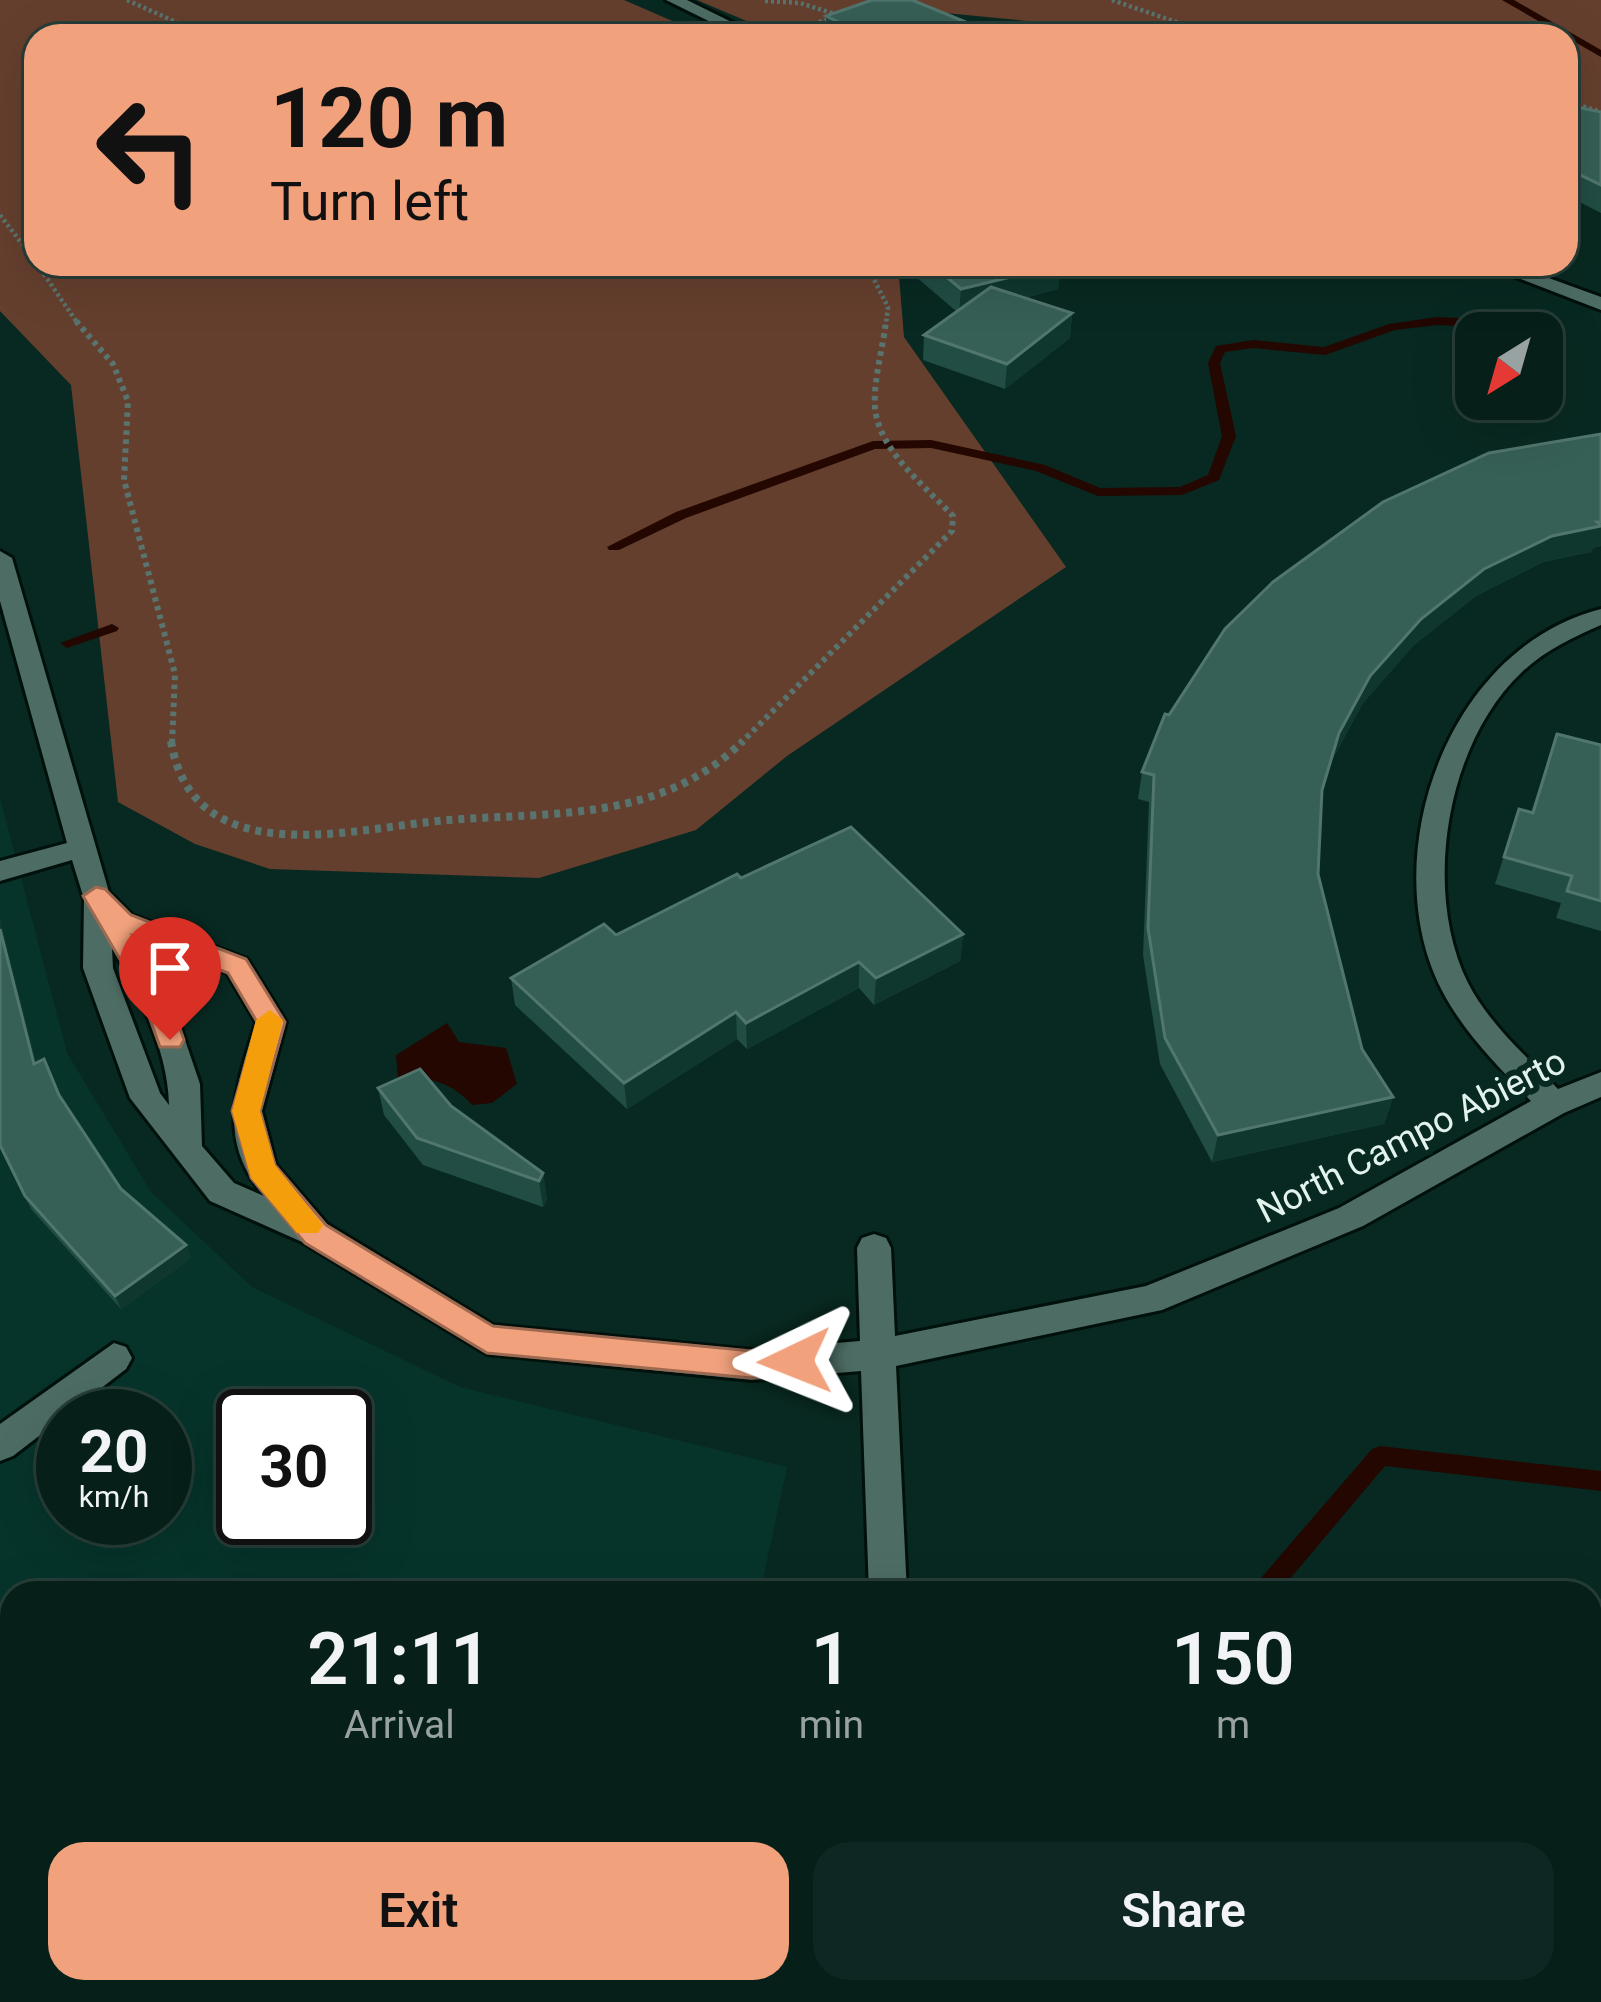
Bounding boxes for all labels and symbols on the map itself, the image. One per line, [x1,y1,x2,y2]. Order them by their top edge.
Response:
north arrow [1455,312,1563,420]
pin [119,917,221,1040]
street label: North Campo Abierto [1250,1040,1573,1232]
position arrow [732,1298,858,1424]
speed limit sign: 30 [216,1389,372,1545]

